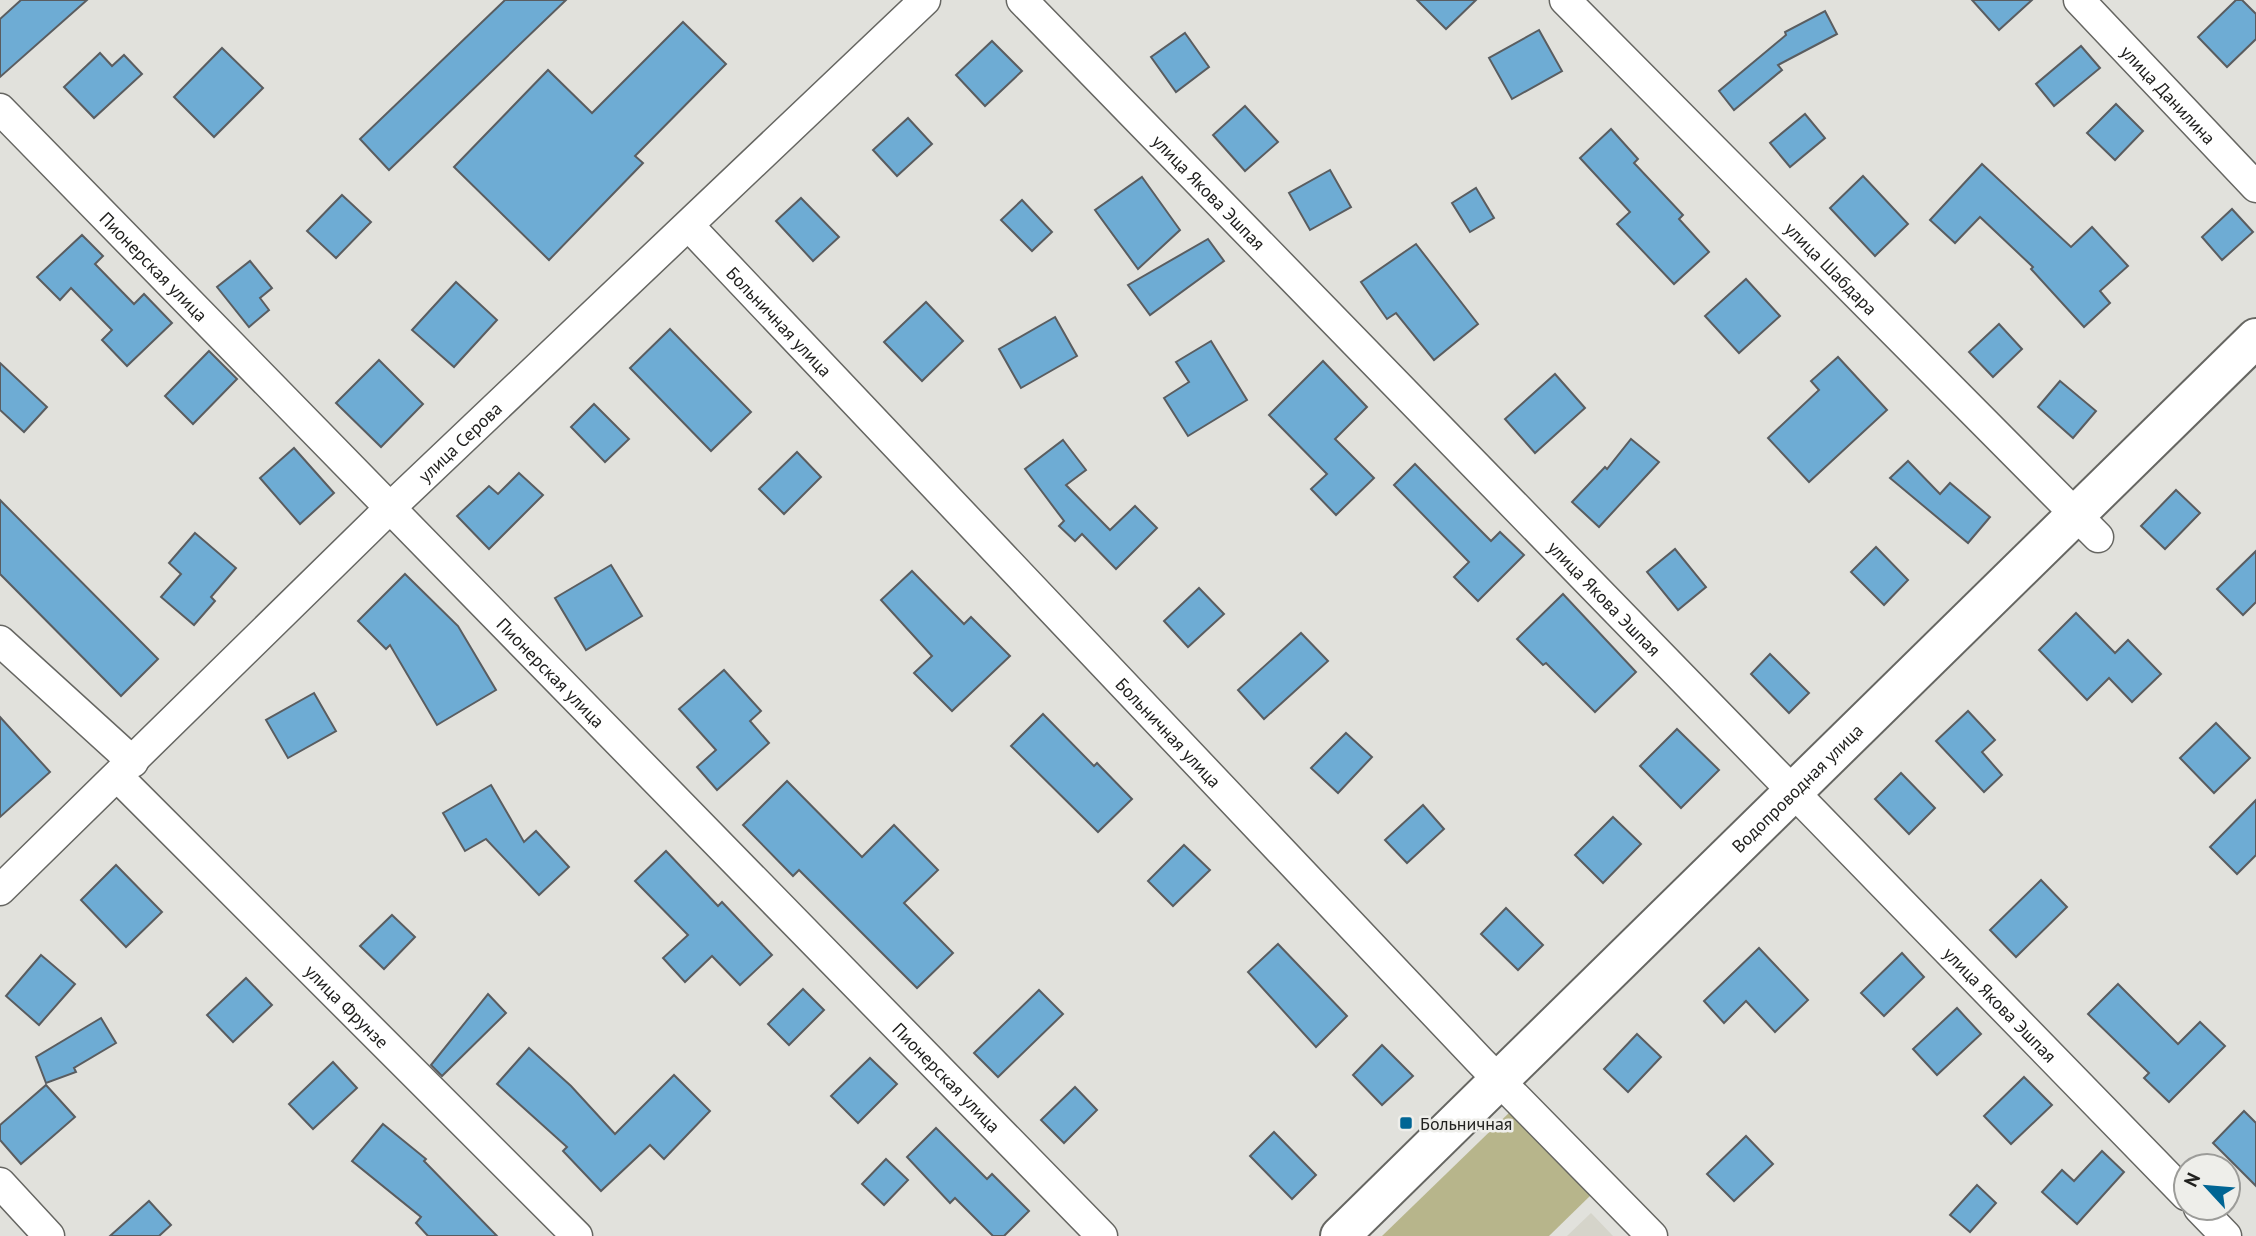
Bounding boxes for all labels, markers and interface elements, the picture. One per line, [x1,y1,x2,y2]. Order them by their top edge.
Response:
street label: улица Данилина [2116,40,2221,149]
street label: улица Якова Эшпая [1148,129,1270,255]
street label: Пионерская улица [95,206,213,326]
street label: улица Шабдара [1780,217,1883,320]
street label: Больничная улица [722,262,837,381]
street label: улица Серова [413,397,506,487]
street label: улица Якова Эшпая [1543,536,1666,661]
street label: Пионерская улица [492,613,610,732]
street label: Больничная улица [1111,672,1226,792]
street label: Водопроводная улица [1727,719,1867,857]
street label: улица Якова Эшпая [1939,942,2062,1067]
street label: улица Фрунзе [300,959,394,1053]
street label: Пионерская улица [888,1017,1005,1137]
place label: Больничная [1420,1112,1512,1135]
marker: Больничная [1398,1115,1414,1131]
north arrow [2172,1152,2242,1222]
text: N [2178,1169,2205,1190]

